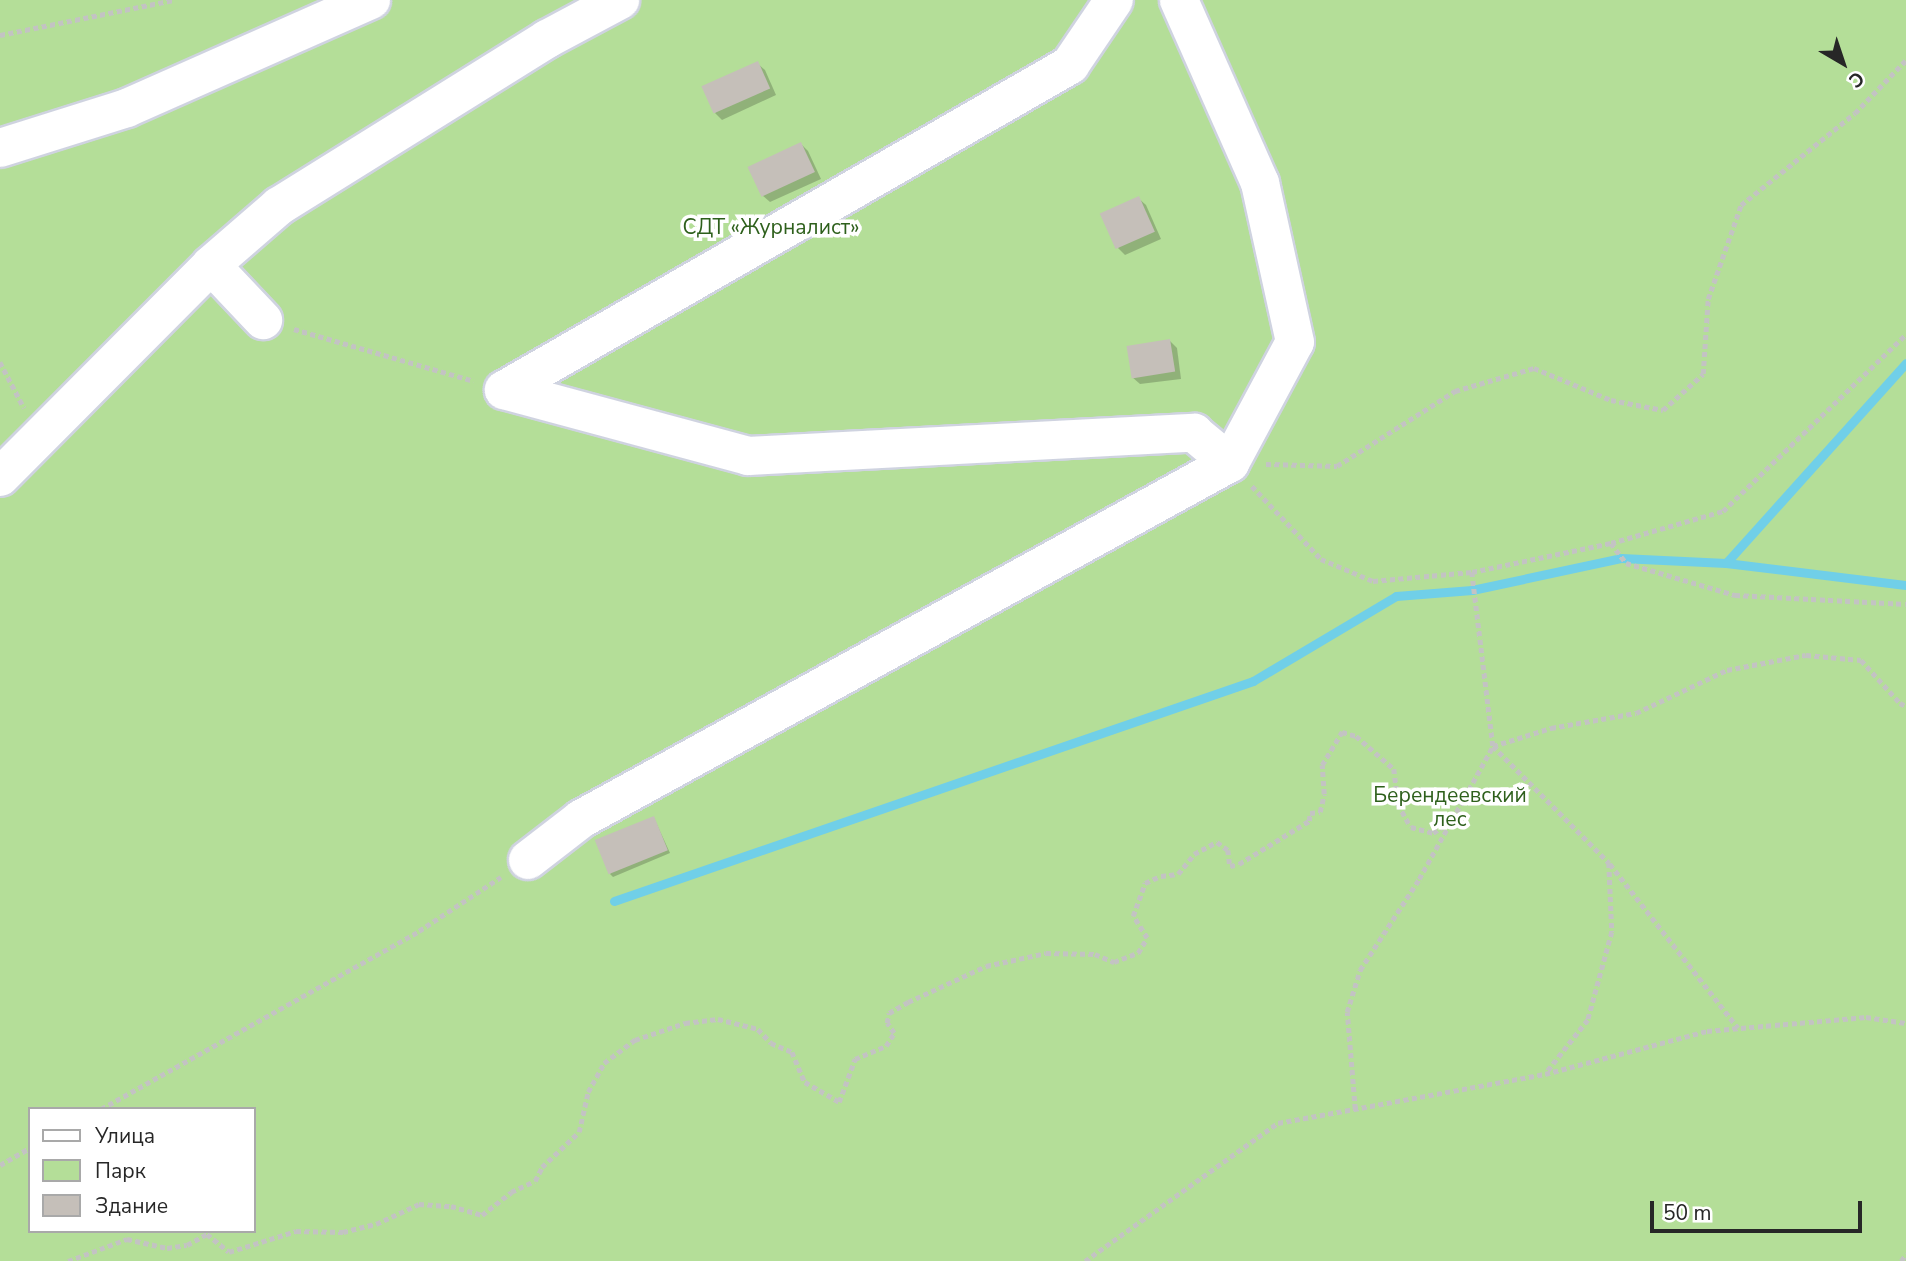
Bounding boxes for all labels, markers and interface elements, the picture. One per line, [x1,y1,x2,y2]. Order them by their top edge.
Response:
north arrow [1808,28,1878,98]
text: С [1843,65,1869,93]
park label: СДТ «Журналист» [683,214,859,240]
park label: Берендеевский лес [1373,782,1527,832]
legend [28,1107,256,1233]
text: Улица [95,1122,155,1150]
text: Парк [95,1157,146,1185]
scale bar [1654,1188,1866,1232]
text: Здание [95,1192,168,1220]
text: 50 m [1663,1199,1712,1227]

